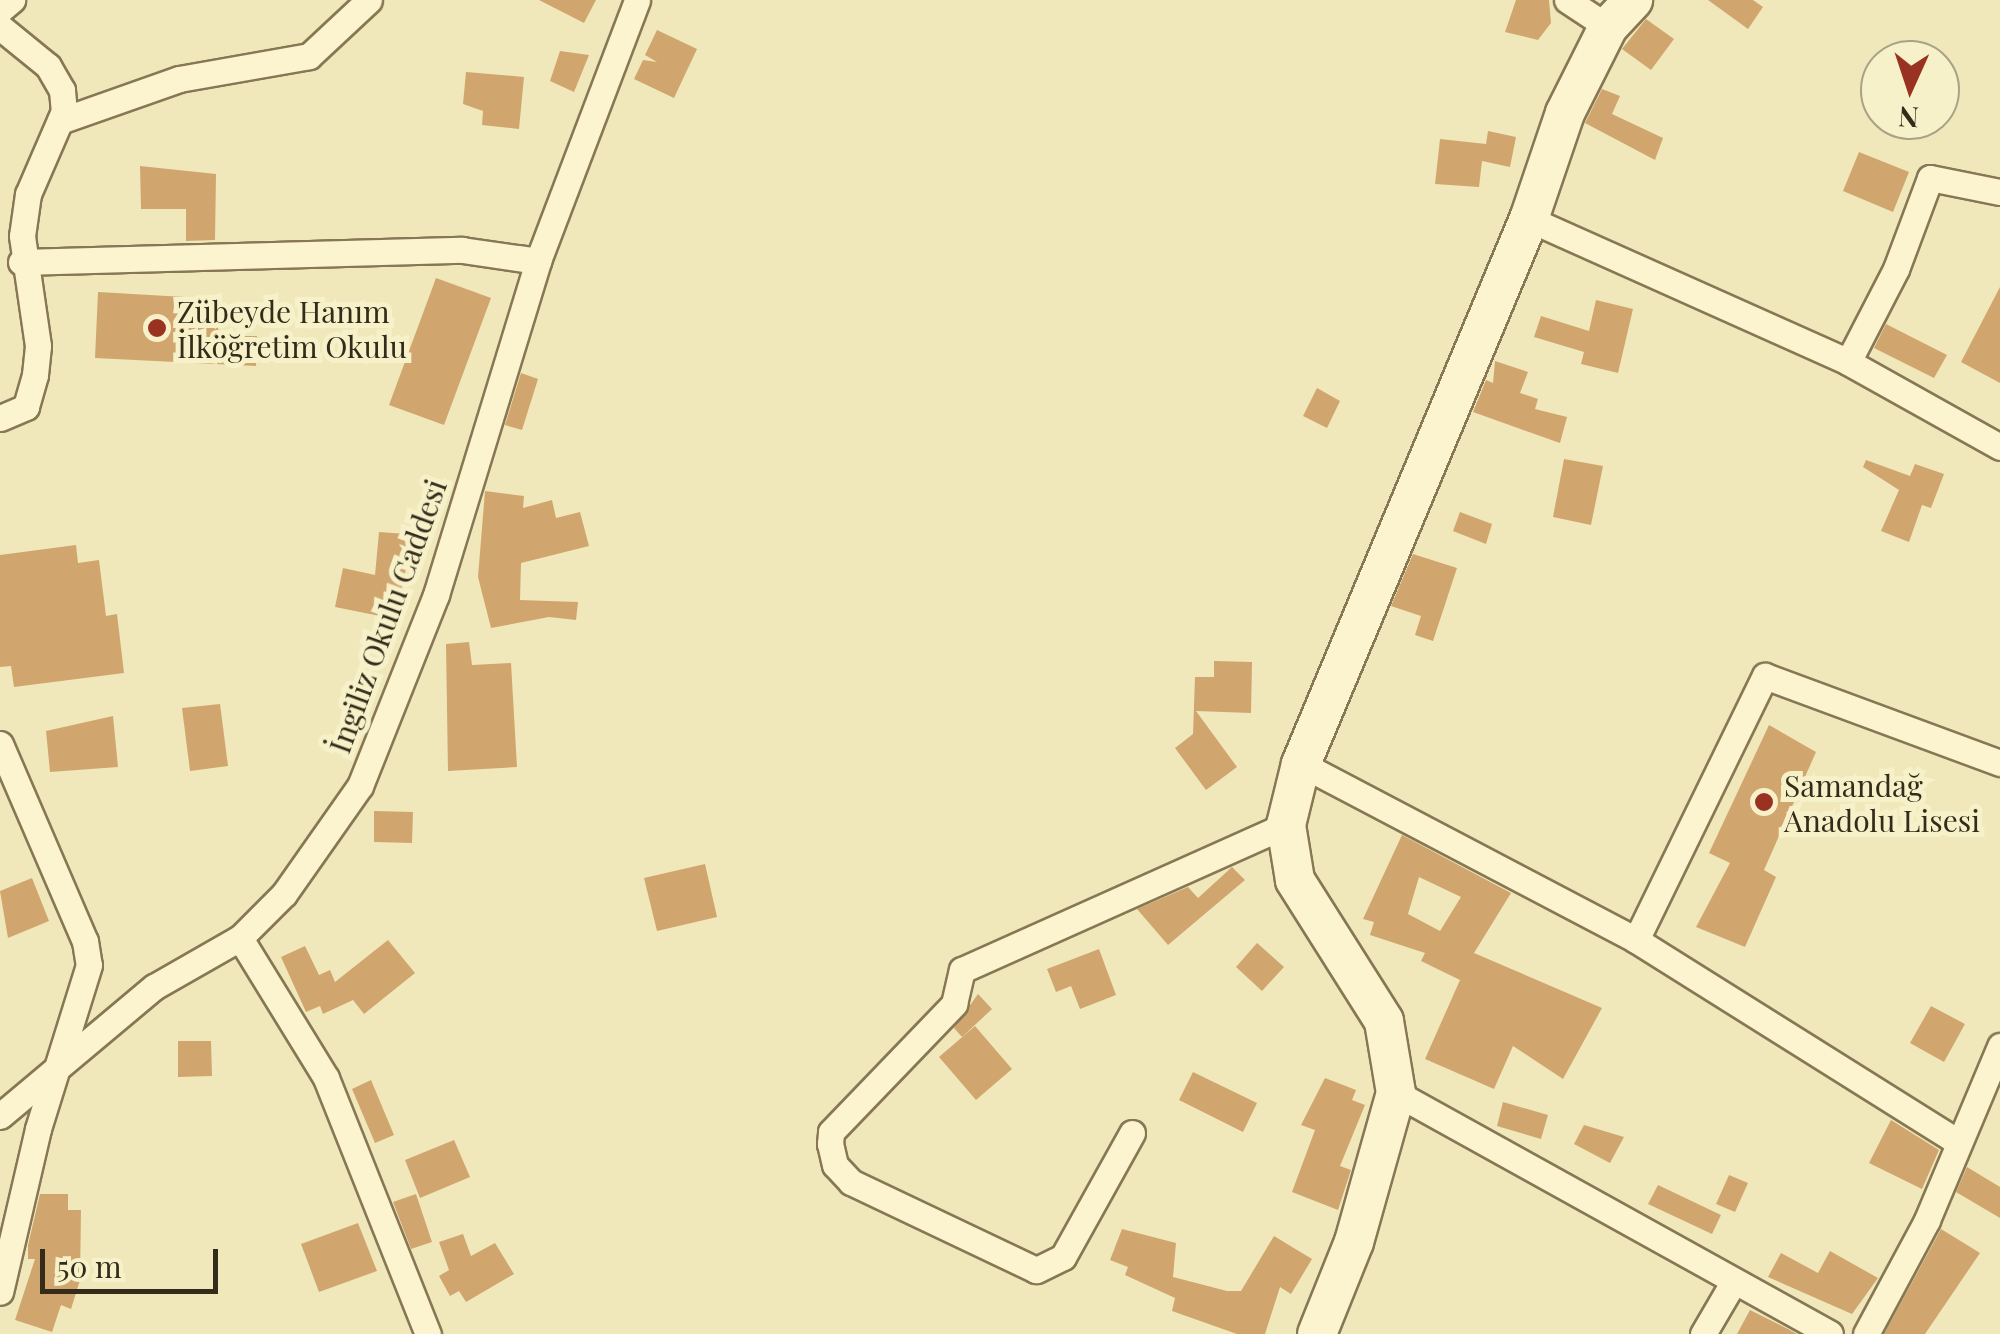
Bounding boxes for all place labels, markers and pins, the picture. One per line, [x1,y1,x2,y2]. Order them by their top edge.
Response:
place label: Zübeyde Hanım İlköğretim Okulu [177,293,407,364]
marker: Zübeyde Hanım İlköğretim Okulu [146,317,168,339]
place label: Samandağ Anadolu Lisesi [1784,767,1980,838]
marker: Samandağ Anadolu Lisesi [1753,791,1775,813]

